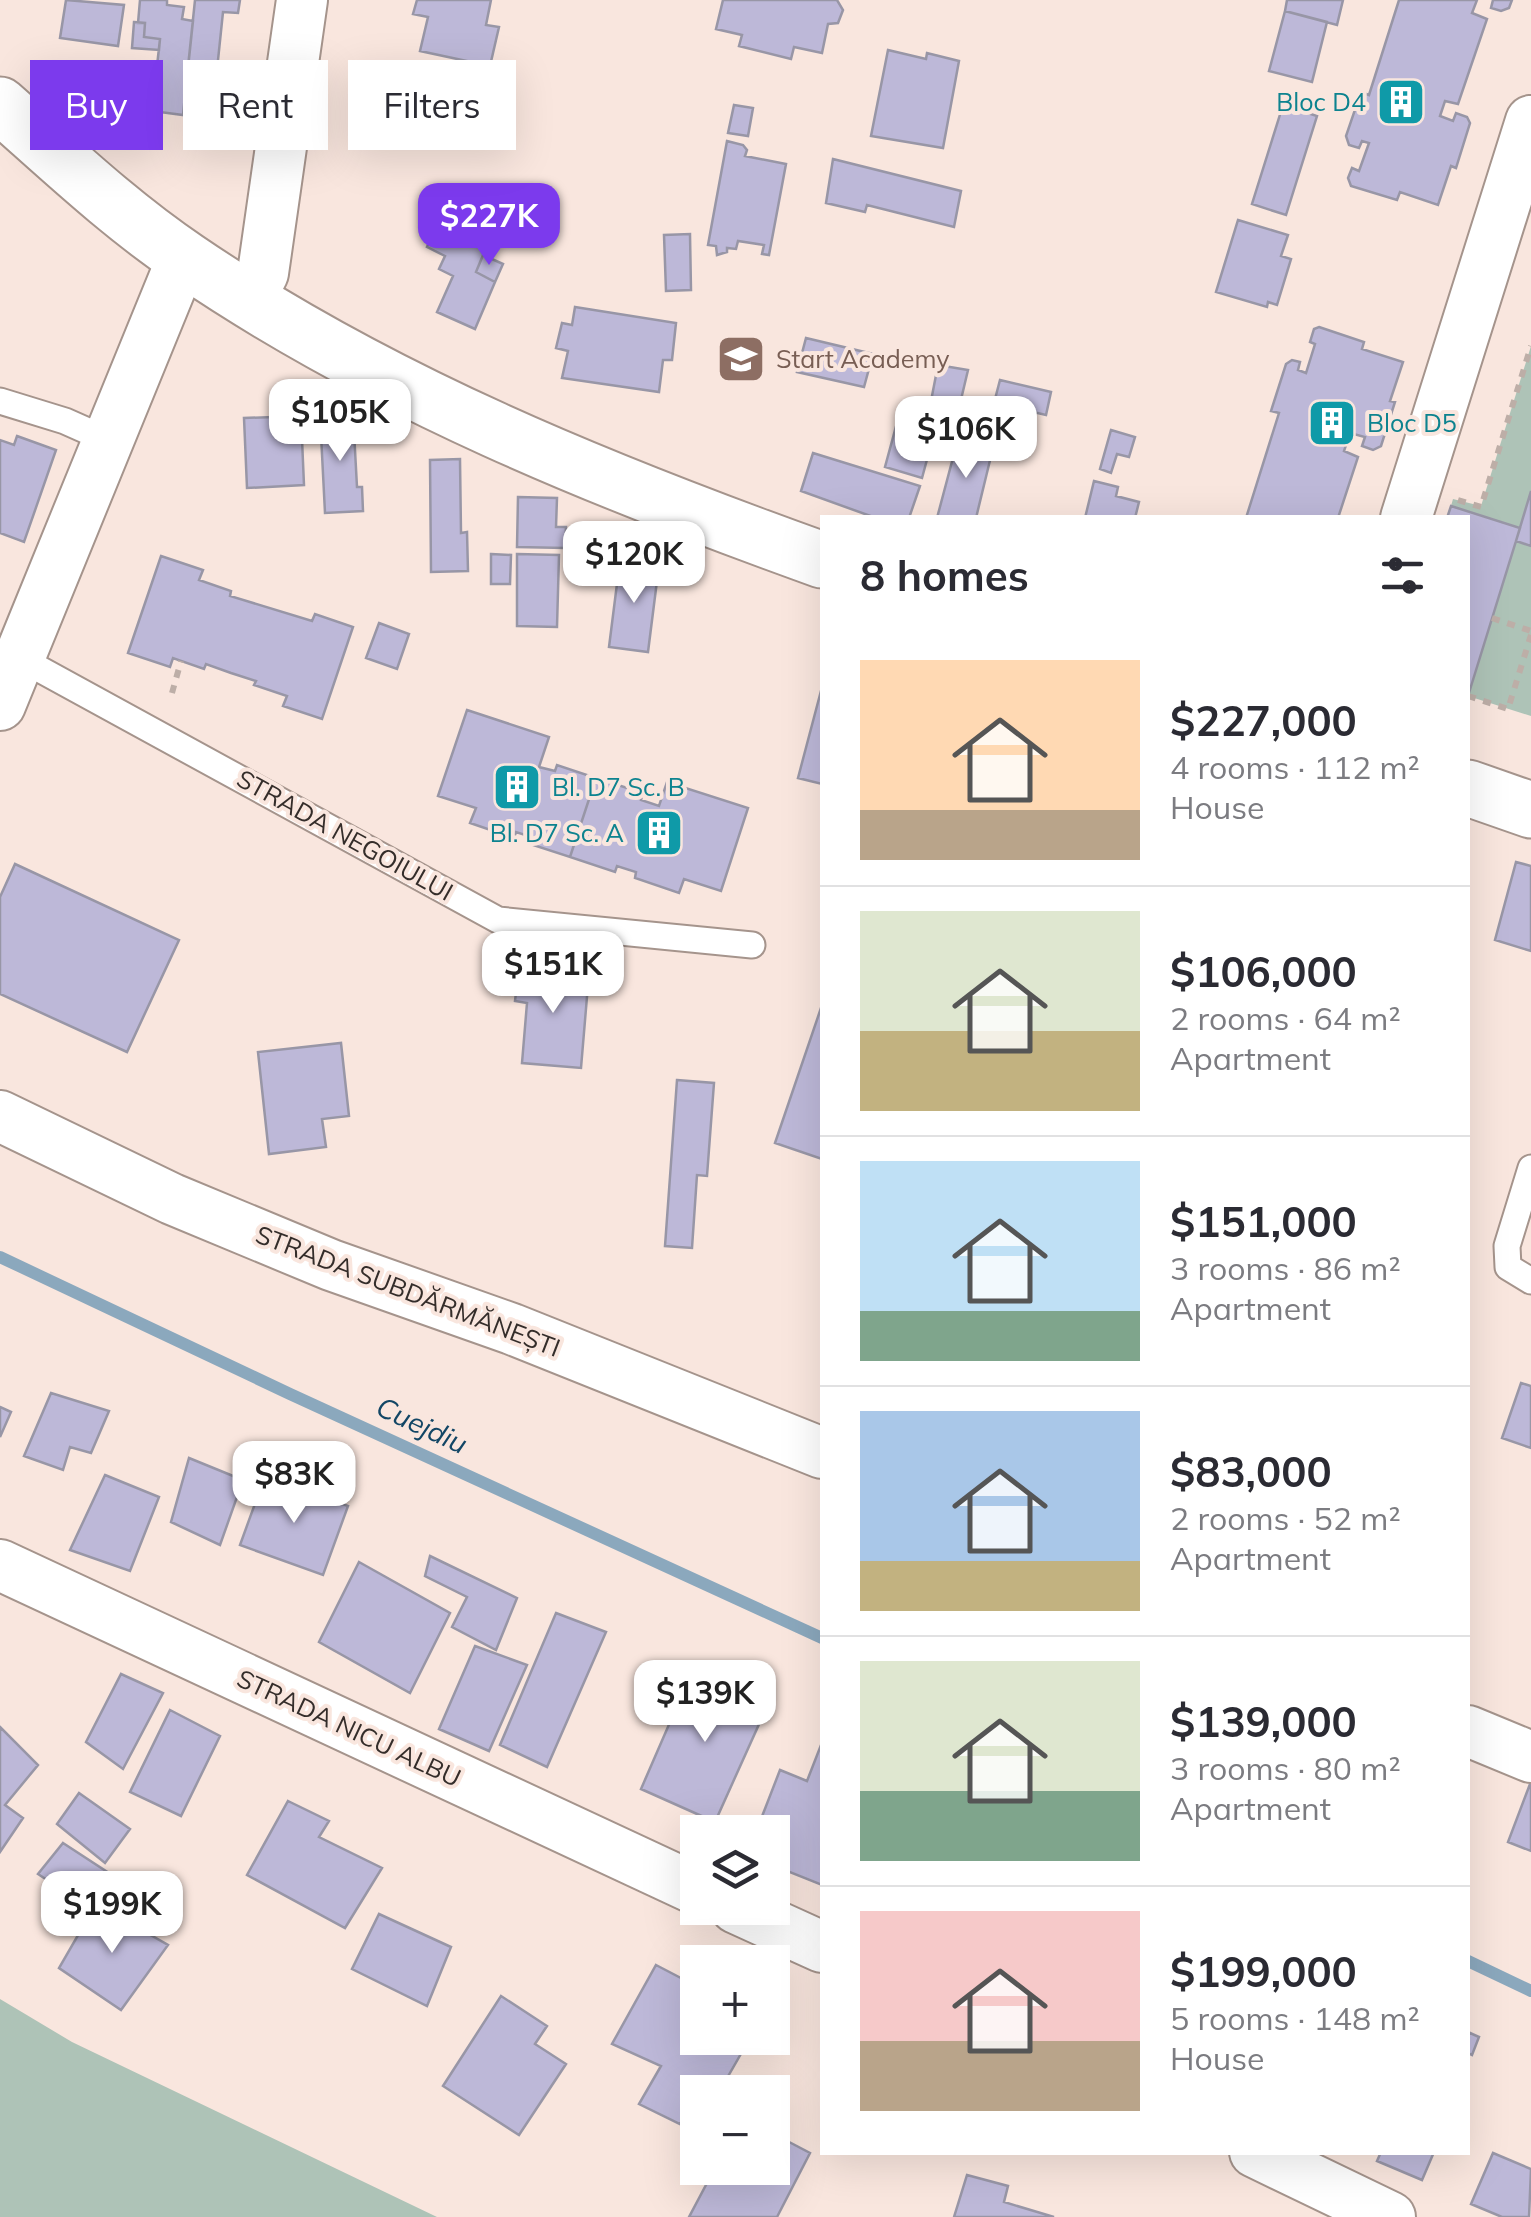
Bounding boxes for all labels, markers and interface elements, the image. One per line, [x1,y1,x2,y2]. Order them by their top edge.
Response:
chip: Buy [30,60,163,150]
chip: Rent [183,60,328,150]
chip: Filters [348,60,516,150]
building icon: Bloc D4 [1375,76,1427,128]
place label: Bloc D4 [1276,86,1366,117]
pin: $227K [419,183,559,268]
text: $227K [440,195,538,235]
school or university icon: Start Academy [715,333,767,385]
place label: Start Academy [776,343,950,374]
pin: $105K [270,379,410,464]
text: $105K [291,391,389,431]
pin: $106K [896,396,1036,481]
building icon: Bloc D5 [1306,397,1358,449]
place label: Bloc D5 [1367,407,1457,438]
text: $106K [917,408,1015,448]
pin: $120K [564,521,704,606]
text: $120K [585,533,683,573]
icon: filters [1375,548,1430,603]
text: 8 homes [860,549,1029,602]
text: $227,000 [1170,694,1357,747]
icon: home [940,700,1060,820]
text: 4 rooms · 112 m² [1170,747,1420,787]
building icon: Bl. D7 Sc. B [491,761,543,813]
street label: STRADA NEGOIULUI [232,762,459,907]
place label: Bl. D7 Sc. B [552,771,685,802]
text: House [1170,787,1265,827]
building icon: Bl. D7 Sc. A [633,807,685,859]
place label: Bl. D7 Sc. A [490,817,624,848]
pin: $151K [483,931,623,1016]
text: $151K [504,943,602,983]
text: $106,000 [1170,945,1357,998]
icon: home [940,951,1060,1071]
text: 2 rooms · 64 m² [1170,998,1401,1038]
text: Apartment [1170,1038,1331,1078]
text: $151,000 [1170,1195,1357,1248]
icon: home [940,1201,1060,1321]
street label: STRADA SUBDĂRMĂNEȘTI [251,1218,565,1364]
text: 3 rooms · 86 m² [1170,1248,1401,1288]
text: Apartment [1170,1288,1331,1328]
water label: Cuejdiu [371,1388,473,1461]
pin: $83K [235,1441,353,1526]
text: $83,000 [1170,1445,1332,1498]
icon: home [940,1451,1060,1571]
text: $83K [255,1453,333,1493]
text: 2 rooms · 52 m² [1170,1498,1401,1538]
text: Apartment [1170,1538,1331,1578]
pin: $139K [635,1660,775,1745]
street label: STRADA NICU ALBU [232,1662,466,1793]
text: $139K [656,1672,754,1712]
text: $139,000 [1170,1695,1357,1748]
icon: home [940,1701,1060,1821]
text: 3 rooms · 80 m² [1170,1748,1401,1788]
text: Apartment [1170,1788,1331,1828]
map controls [680,1815,790,2185]
button: layers [680,1815,790,1925]
pin: $199K [42,1871,182,1956]
text: $199K [63,1883,161,1923]
button: + [680,1945,790,2055]
text: $199,000 [1170,1945,1357,1998]
icon: home [940,1951,1060,2071]
text: 5 rooms · 148 m² [1170,1998,1420,2038]
text: House [1170,2038,1265,2078]
button: − [680,2075,790,2185]

